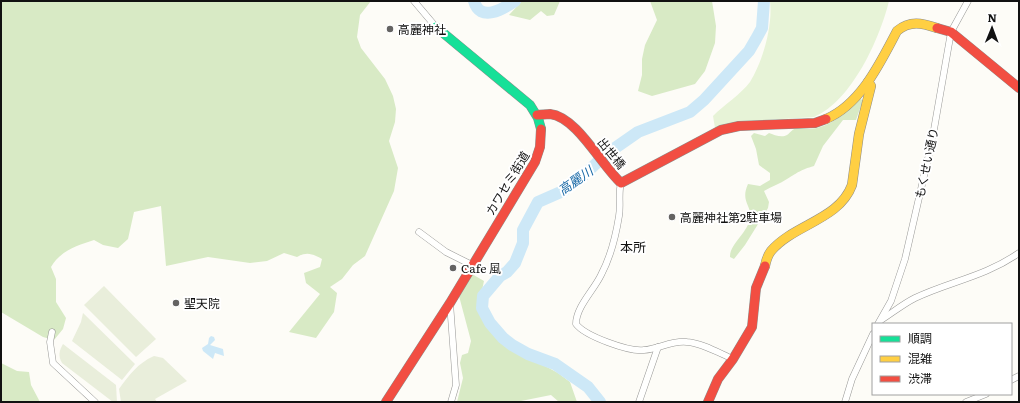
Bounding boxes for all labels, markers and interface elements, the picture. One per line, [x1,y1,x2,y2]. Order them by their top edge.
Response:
north arrow [972,8,1012,48]
text: N [987,9,997,25]
place label: 高麗神社 [398,20,446,38]
marker: 高麗神社 [385,24,395,34]
street label: もくせい通り [910,126,942,200]
street label: 出世橋 [594,133,630,173]
street label: カワセミ街道 [481,147,533,219]
water label: 高麗川 [554,160,598,199]
place label: 高麗神社第2駐車場 [680,208,782,226]
marker: 高麗神社第2駐車場 [667,212,677,222]
district label: 本所 [620,237,646,256]
place label: Cafe 風 [461,259,501,277]
marker: Cafe 風 [448,263,458,273]
place label: 聖天院 [184,294,220,312]
marker: 聖天院 [171,298,181,308]
legend [872,323,1012,395]
text: 順調 [908,329,932,347]
text: 混雑 [908,349,932,367]
text: 渋滞 [908,369,932,387]

